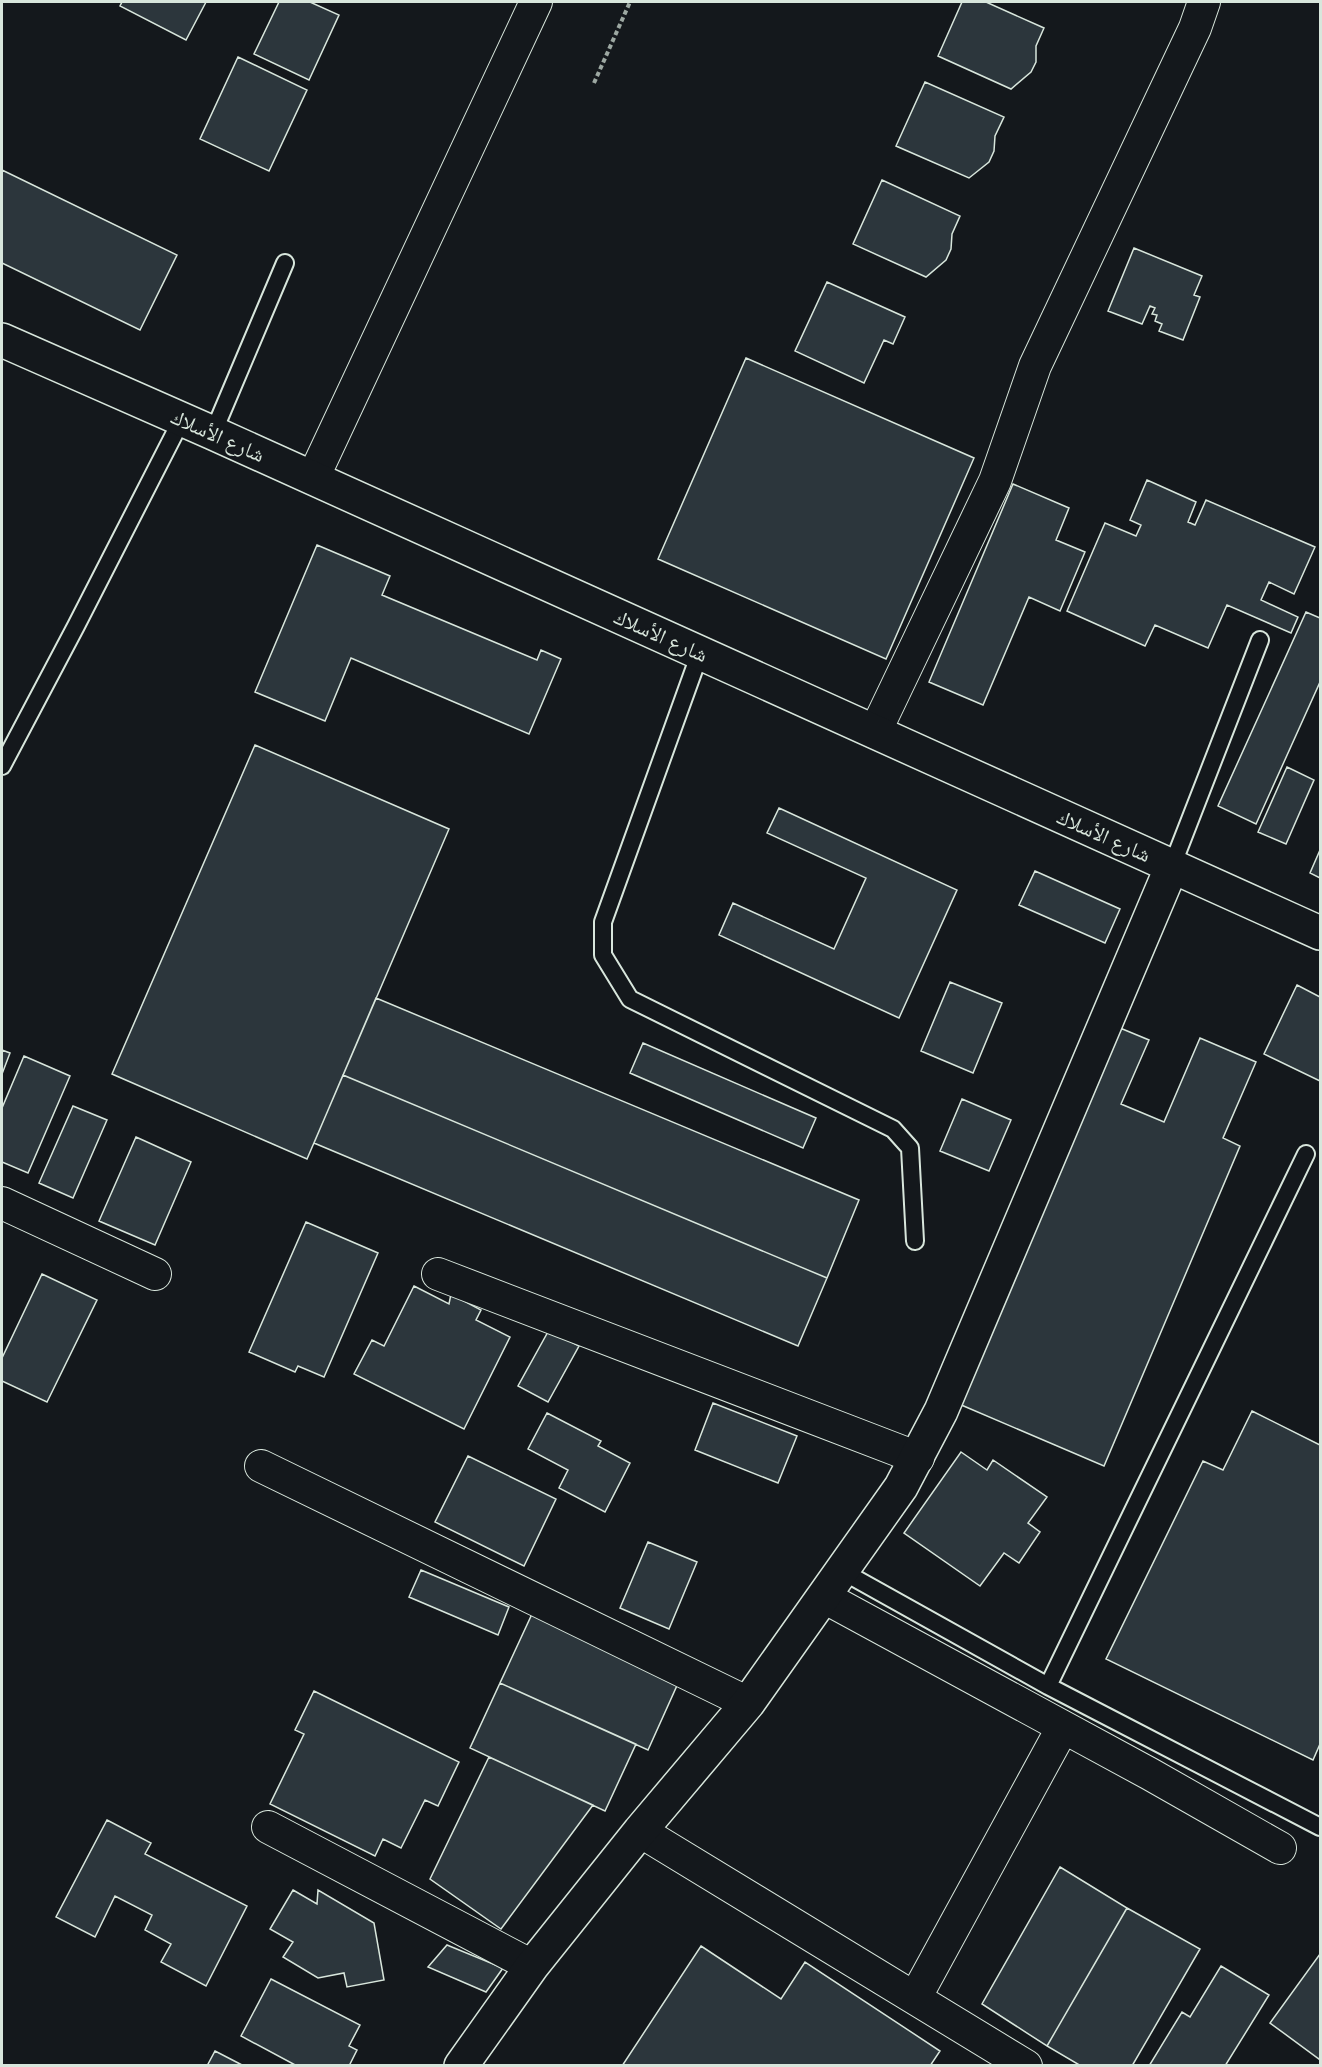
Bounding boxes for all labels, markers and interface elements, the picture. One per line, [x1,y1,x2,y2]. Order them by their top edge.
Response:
street label: شارع الأسلاك [167,402,270,469]
street label: شارع الأسلاك [610,602,713,669]
street label: شارع الأسلاك [1053,802,1156,869]

